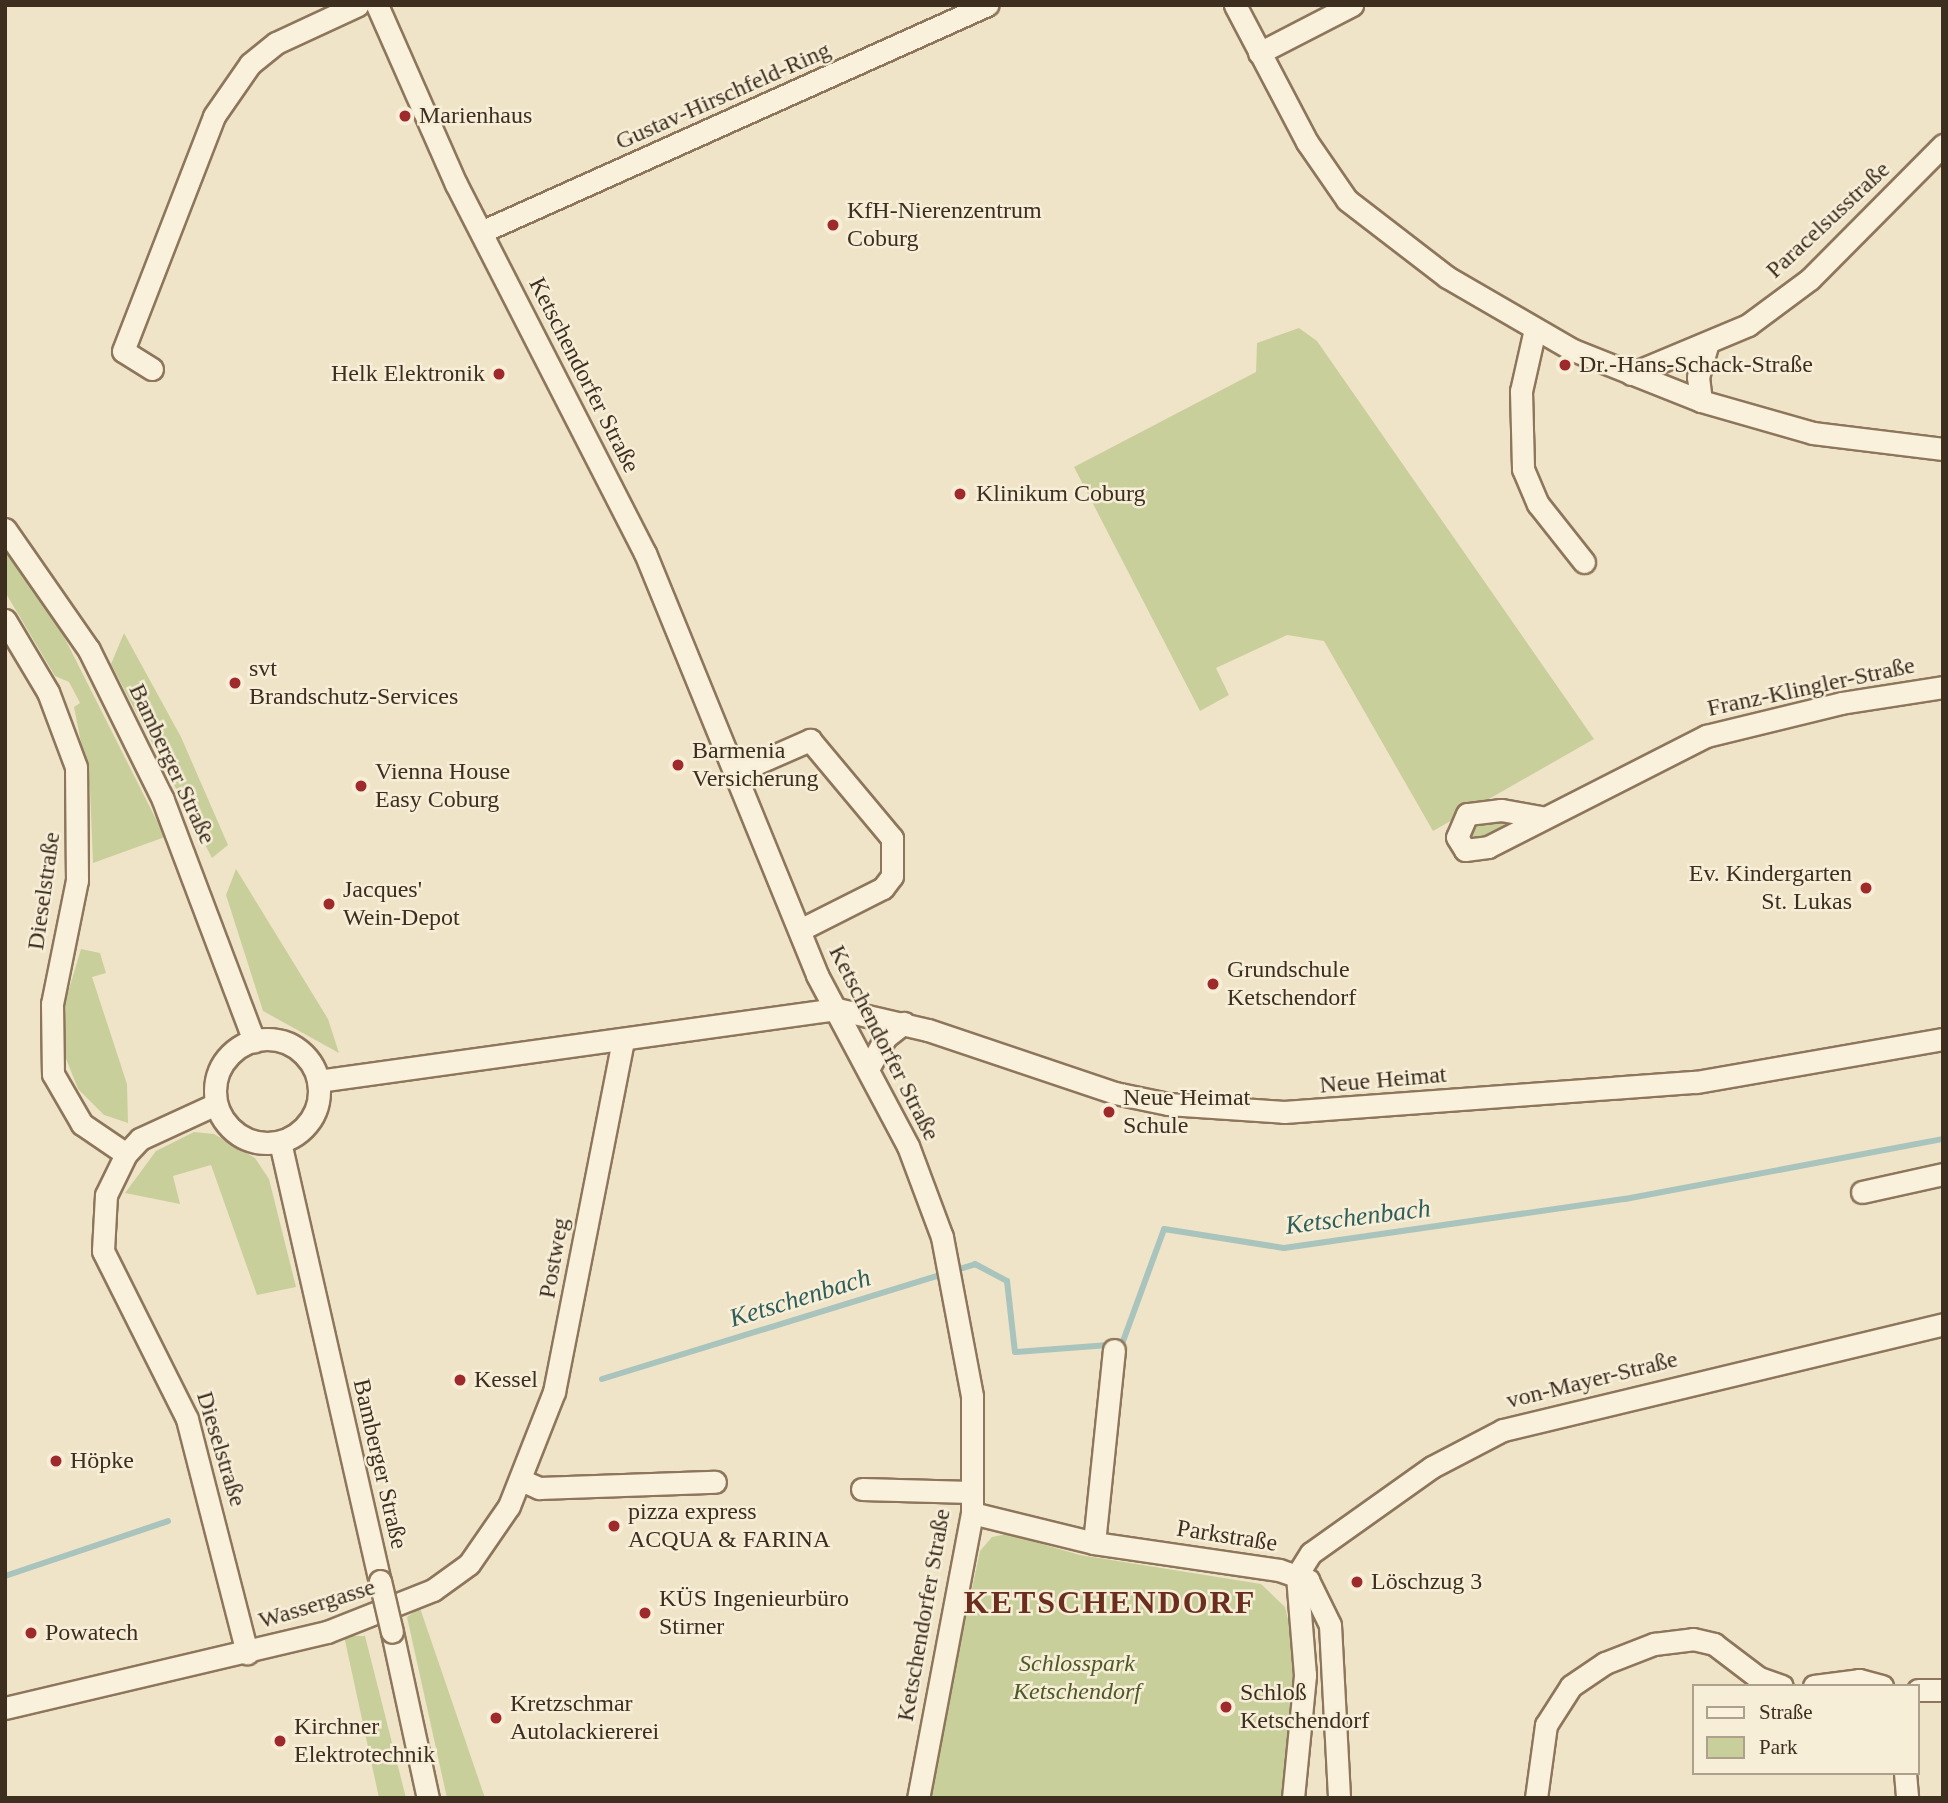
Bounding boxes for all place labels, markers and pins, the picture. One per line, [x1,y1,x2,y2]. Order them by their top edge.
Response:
place label: Marienhaus [419,102,532,130]
marker: Marienhaus [397,108,413,124]
place label: KfH-Nierenzentrum Coburg [847,197,1042,253]
marker: KfH-Nierenzentrum Coburg [825,217,841,233]
place label: Dr.-Hans-Schack-Straße [1579,351,1813,379]
marker: Dr.-Hans-Schack-Straße [1557,357,1573,373]
place label: Helk Elektronik [331,360,485,388]
marker: Helk Elektronik [491,366,507,382]
place label: Klinikum Coburg [976,480,1146,508]
marker: Klinikum Coburg [950,484,970,504]
place label: svt Brandschutz-Services [249,655,458,711]
marker: svt Brandschutz-Services [227,675,243,691]
place label: Barmenia Versicherung [692,737,819,793]
marker: Barmenia Versicherung [670,757,686,773]
place label: Vienna House Easy Coburg [375,758,510,814]
marker: Vienna House Easy Coburg [353,778,369,794]
place label: Ev. Kindergarten St. Lukas [1689,860,1852,916]
place label: Jacques' Wein-Depot [343,876,460,932]
marker: Ev. Kindergarten St. Lukas [1858,880,1874,896]
marker: Jacques' Wein-Depot [321,896,337,912]
place label: Grundschule Ketschendorf [1227,956,1356,1012]
marker: Grundschule Ketschendorf [1205,976,1221,992]
place label: Neue Heimat Schule [1123,1084,1250,1140]
marker: Neue Heimat Schule [1101,1104,1117,1120]
place label: Kessel [474,1366,538,1394]
marker: Kessel [452,1372,468,1388]
place label: Höpke [70,1447,134,1475]
marker: Höpke [48,1453,64,1469]
place label: pizza express ACQUA & FARINA [628,1498,832,1554]
marker: pizza express ACQUA & FARINA [606,1518,622,1534]
place label: Löschzug 3 [1371,1568,1482,1596]
marker: Löschzug 3 [1349,1574,1365,1590]
place label: KÜS Ingenieurbüro Stirner [659,1585,849,1641]
marker: KÜS Ingenieurbüro Stirner [637,1605,653,1621]
place label: Powatech [45,1619,138,1647]
marker: Powatech [23,1625,39,1641]
place label: Schloß Ketschendorf [1240,1679,1369,1735]
place label: Kretzschmar Autolackiererei [510,1690,659,1746]
marker: Schloß Ketschendorf [1218,1699,1234,1715]
marker: Kretzschmar Autolackiererei [488,1710,504,1726]
place label: Kirchner Elektrotechnik [294,1713,435,1769]
marker: Kirchner Elektrotechnik [272,1733,288,1749]

